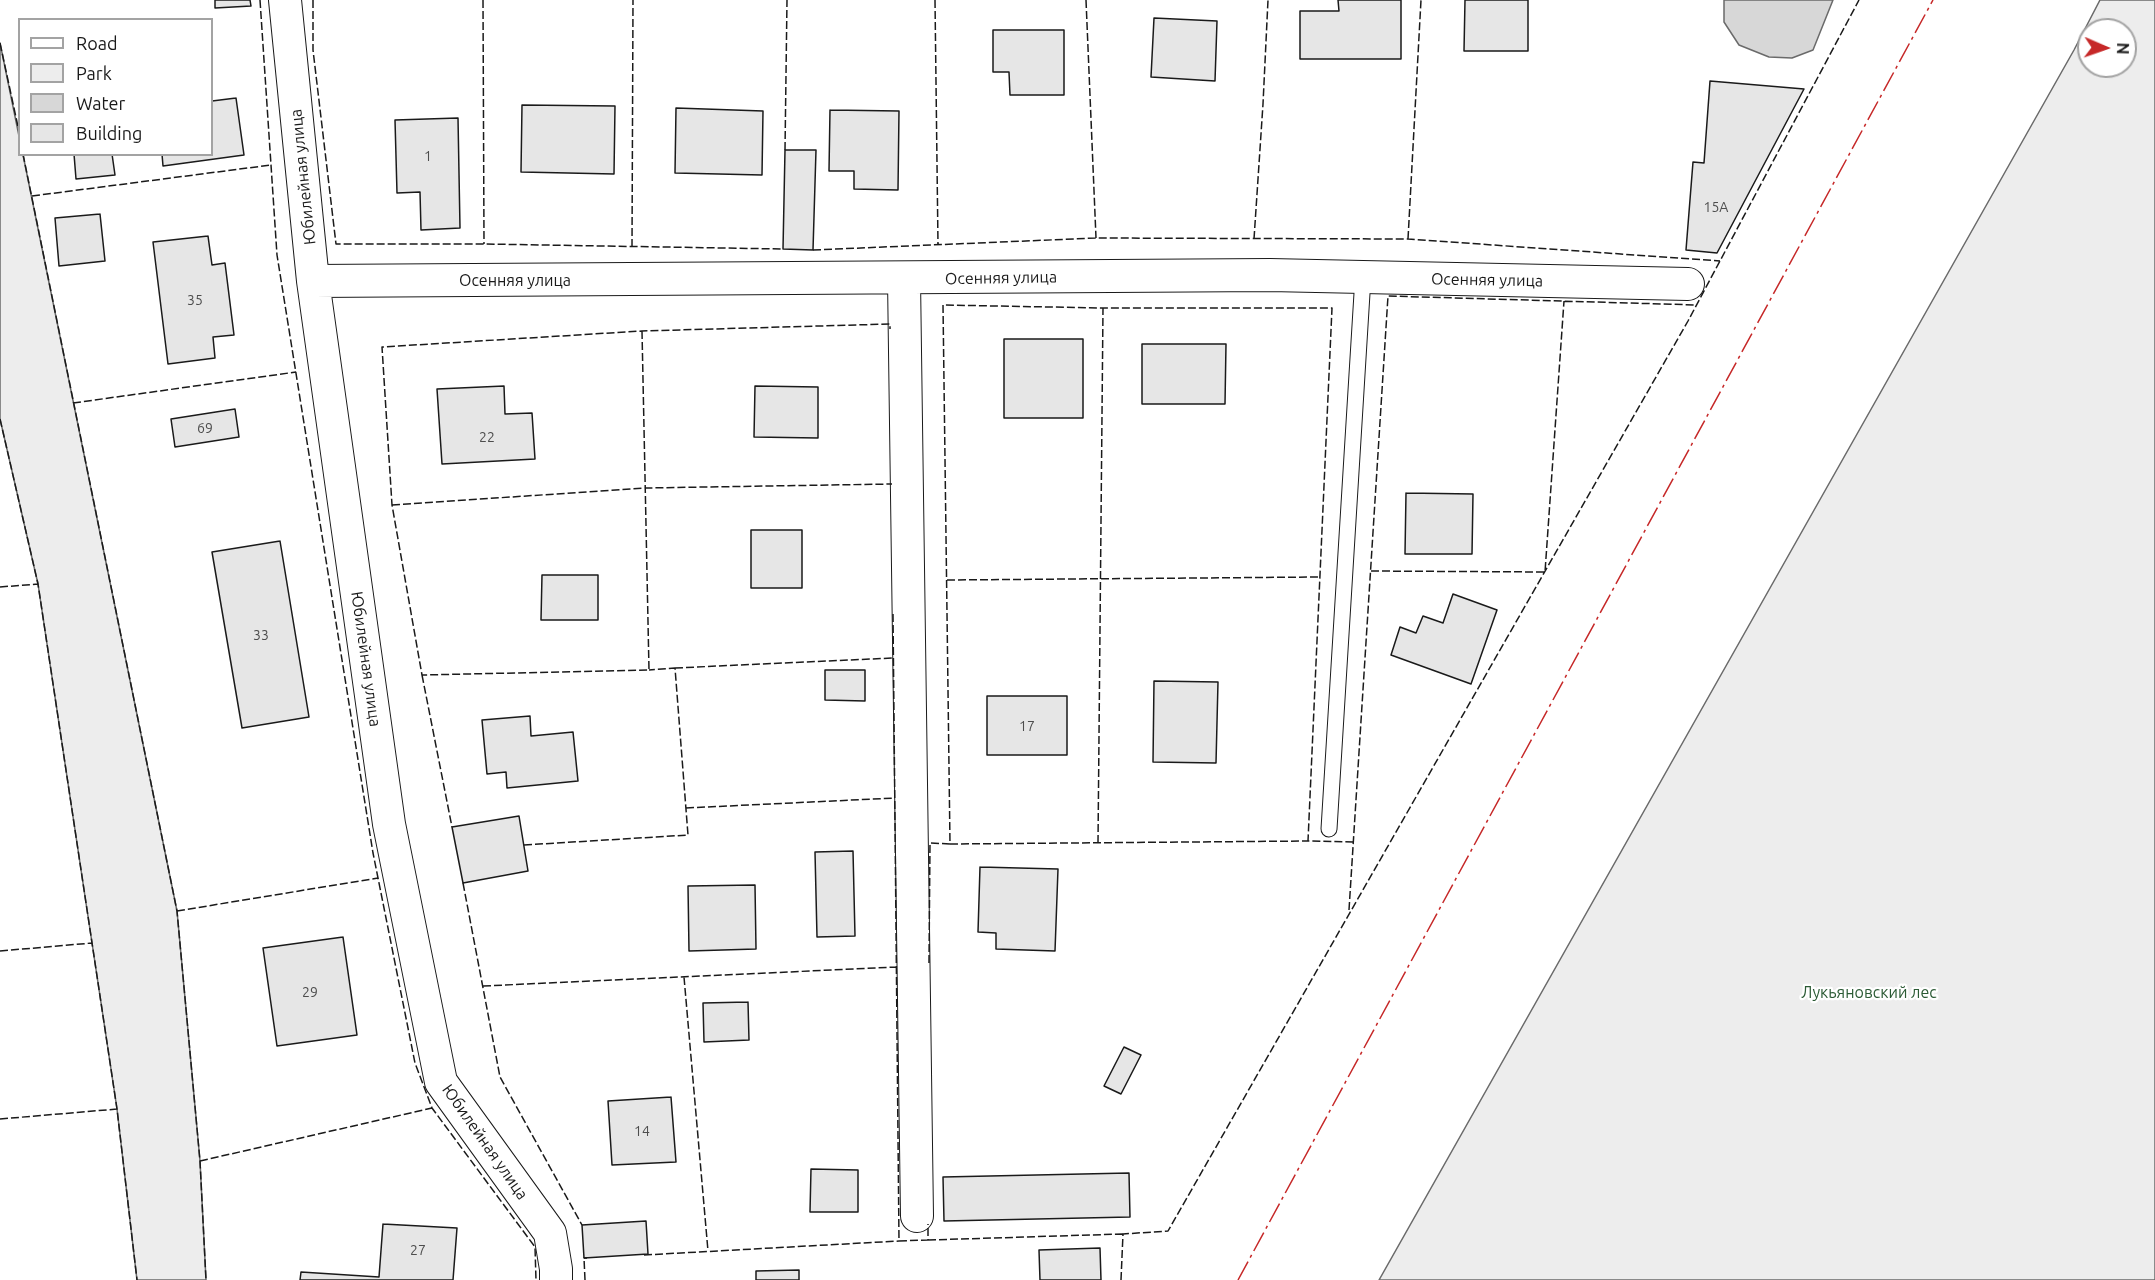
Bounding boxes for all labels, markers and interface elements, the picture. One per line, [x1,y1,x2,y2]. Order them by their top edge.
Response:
legend [18,18,213,156]
north arrow [2077,18,2137,78]
text: Road [76,33,118,53]
text: N [2114,42,2132,55]
text: Park [76,63,112,83]
text: Water [76,93,125,113]
street label: Юбилейная улица [286,108,320,246]
text: Building [76,123,142,143]
house number: 1 [424,148,432,164]
house number: 15А [1704,199,1728,215]
street label: Осенняя улица [945,267,1057,289]
street label: Осенняя улица [1431,269,1543,291]
street label: Осенняя улица [459,271,571,291]
house number: 35 [187,292,203,308]
house number: 69 [197,420,213,436]
house number: 22 [479,429,495,445]
street label: Юбилейная улица [347,590,385,728]
house number: 33 [253,627,269,643]
house number: 17 [1019,718,1035,734]
park label: Лукьяновский лес [1801,983,1937,1003]
house number: 29 [302,984,318,1000]
street label: Юбилейная улица [438,1081,532,1203]
house number: 14 [634,1123,650,1139]
house number: 27 [410,1242,426,1258]

